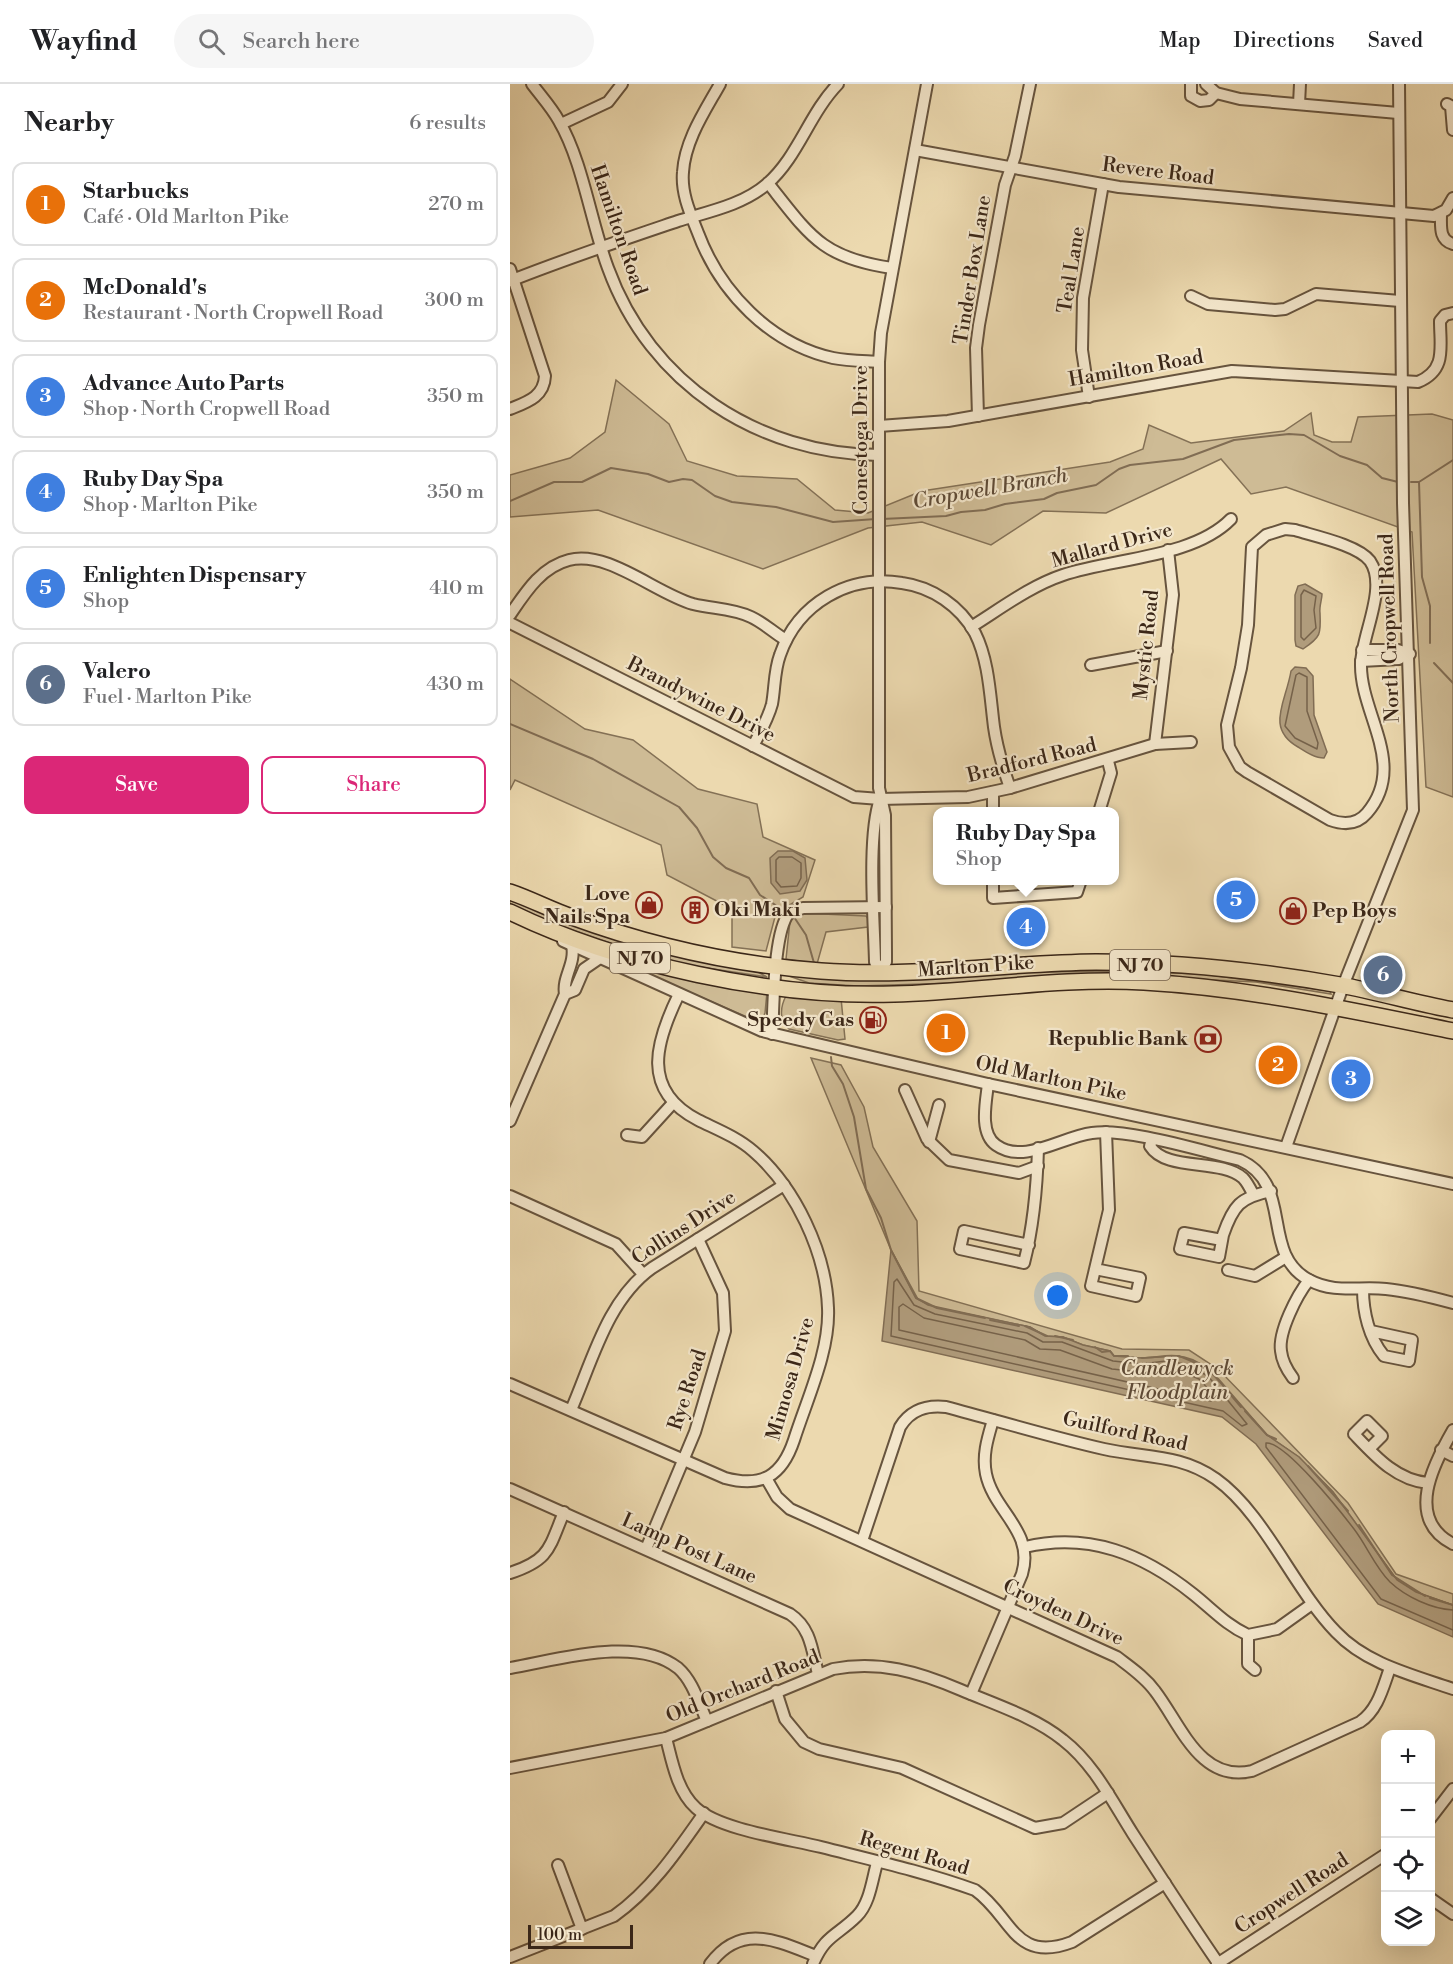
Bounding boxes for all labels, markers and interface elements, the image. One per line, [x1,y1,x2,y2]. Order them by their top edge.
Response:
search box [174,14,594,68]
text: Wayfind [30,24,138,59]
icon: search [195,25,228,58]
text: Search here [243,28,360,55]
text: Map [1159,28,1201,54]
text: Directions [1234,28,1335,54]
text: Saved [1368,28,1423,54]
text: Nearby [24,107,114,139]
text: 6 results [409,111,486,136]
street label: Revere Road [1101,153,1216,191]
street label: Hamilton Road [584,161,652,299]
text: Starbucks [83,178,189,205]
text: 1 [41,192,50,217]
text: 270 m [428,192,484,217]
street label: Tinder Box Lane [949,193,997,347]
text: Café · Old Marlton Pike [83,205,289,230]
street label: Teal Lane [1053,225,1091,315]
text: McDonald's [83,274,207,301]
text: 2 [39,288,52,313]
text: 300 m [425,288,484,313]
text: Restaurant · North Cropwell Road [83,301,383,326]
street label: Hamilton Road [1067,345,1206,393]
street label: Conestoga Drive [849,365,874,515]
text: Advance Auto Parts [83,370,284,397]
text: 3 [39,384,52,409]
text: 350 m [427,384,484,409]
text: Shop · North Cropwell Road [83,397,330,422]
water label: Cropwell Branch [910,463,1070,515]
text: Ruby Day Spa [83,466,223,493]
text: 4 [39,480,52,505]
text: 350 m [427,480,484,505]
text: Shop · Marlton Pike [83,493,258,518]
street label: Mallard Drive [1049,518,1175,574]
street label: North Cropwell Road [1374,532,1406,723]
text: Enlighten Dispensary [83,562,306,589]
text: 5 [39,576,52,601]
text: 410 m [429,576,484,601]
street label: Mystic Road [1129,588,1165,701]
text: Shop [83,589,129,614]
street label: Brandywine Drive [622,651,779,748]
text: Valero [83,658,151,685]
text: 6 [39,672,52,697]
text: 430 m [426,672,484,697]
text: Fuel · Marlton Pike [83,685,252,710]
street label: Bradford Road [964,733,1100,789]
button: Save [24,756,249,814]
button: Share [261,756,486,814]
popup [933,807,1119,885]
text: Ruby Day Spa [956,820,1096,847]
text: Shop [956,847,1002,872]
pin: 5 [1216,878,1256,922]
place label: Love Nails Spa [544,882,630,930]
shop icon: Love Nails Spa [634,890,664,920]
building icon: Oki Maki [680,895,710,925]
shop icon: Pep Boys [1278,896,1308,926]
place label: Oki Maki [714,898,801,923]
place label: Pep Boys [1312,899,1397,924]
pin: 4 [1006,904,1046,950]
road number: NJ 70 [610,943,670,973]
street label: Marlton Pike [917,950,1035,984]
road number: NJ 70 [1110,950,1170,980]
pin: 6 [1364,952,1402,998]
fuel station icon: Speedy Gas [858,1005,888,1035]
place label: Speedy Gas [747,1008,854,1033]
pin: 1 [926,1010,966,1056]
bank icon: Republic Bank [1193,1024,1223,1054]
place label: Republic Bank [1048,1027,1189,1052]
pin: 2 [1258,1042,1298,1088]
street label: Old Marlton Pike [973,1051,1129,1107]
pin: 3 [1332,1056,1370,1102]
street label: Collins Drive [627,1185,741,1271]
your location [1043,1281,1072,1310]
street label: Mimosa Drive [761,1315,821,1443]
street label: Rye Road [663,1346,713,1434]
water label: Candlewyck Floodplain [1120,1356,1234,1406]
street label: Guilford Road [1060,1407,1190,1458]
street label: Lamp Post Lane [617,1508,761,1590]
street label: Croyden Drive [998,1574,1128,1652]
street label: Old Orchard Road [663,1645,824,1729]
map controls [1381,1730,1435,1946]
button: + [1381,1730,1435,1784]
button: − [1381,1784,1435,1838]
street label: Regent Road [856,1826,973,1882]
button: locate [1381,1838,1435,1892]
street label: Cropwell Road [1230,1848,1354,1940]
button: layers [1381,1892,1435,1946]
scale bar [528,1922,633,1950]
text: 100 m [537,1925,582,1945]

